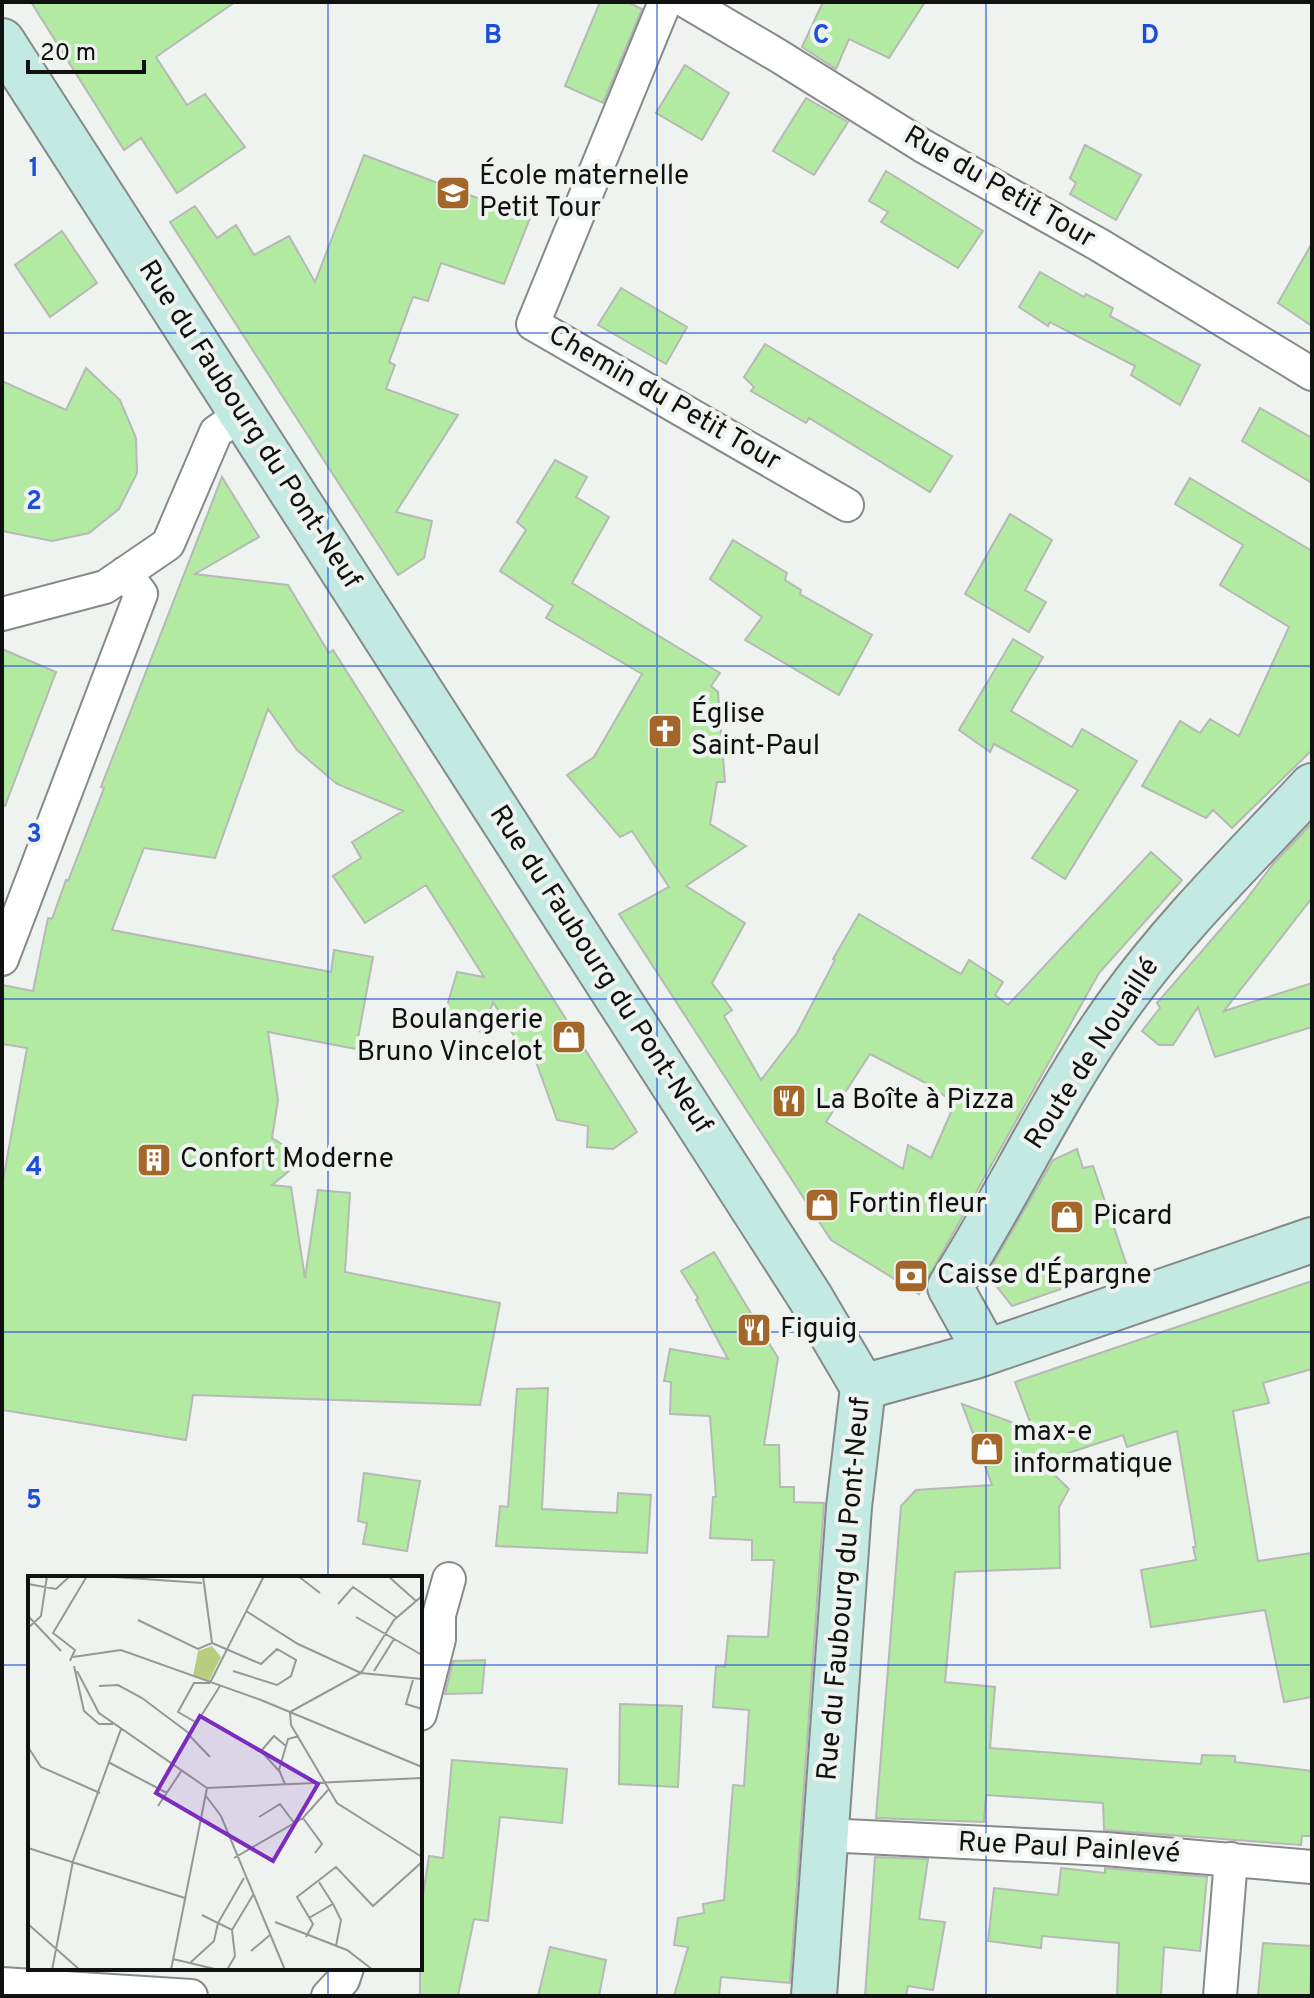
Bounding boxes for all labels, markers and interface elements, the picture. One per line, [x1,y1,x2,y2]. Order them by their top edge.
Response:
text: B [484,20,502,53]
text: C [813,20,829,53]
text: D [1141,20,1159,53]
scale bar [28,24,144,74]
text: 20 m [40,39,96,69]
street label: Rue du Petit Tour [897,119,1101,258]
text: 1 [29,153,39,186]
place label: École maternelle Petit Tour [479,157,689,227]
school or university icon: École maternelle Petit Tour [434,174,472,212]
street label: Rue du Faubourg du Pont-Neuf [129,254,369,596]
street label: Chemin du Petit Tour [541,318,787,480]
text: 2 [26,486,42,519]
place label: Église Saint-Paul [691,695,820,765]
church icon: Église Saint-Paul [646,712,684,750]
street label: Rue du Faubourg du Pont-Neuf [480,799,720,1141]
text: 3 [26,819,42,852]
street label: Route de Nouaillé [1018,951,1168,1157]
place label: Boulangerie Bruno Vincelot [357,1003,543,1071]
shop icon: Boulangerie Bruno Vincelot [550,1018,588,1056]
restaurant icon: La Boîte à Pizza [770,1082,808,1120]
place label: La Boîte à Pizza [815,1083,1014,1119]
building icon: Confort Moderne [135,1141,173,1179]
place label: Confort Moderne [180,1142,394,1178]
text: 4 [26,1152,42,1185]
shop icon: Fortin fleur [803,1186,841,1224]
place label: Fortin fleur [848,1187,986,1223]
shop icon: Picard [1048,1198,1086,1236]
place label: Picard [1093,1199,1173,1235]
place label: Caisse d'Épargne [937,1256,1152,1294]
bank icon: Caisse d'Épargne [892,1257,930,1295]
restaurant icon: Figuig [735,1311,773,1349]
place label: Figuig [780,1312,857,1348]
street label: Rue du Faubourg du Pont-Neuf [810,1396,880,1782]
place label: max-e informatique [1013,1415,1173,1483]
shop icon: max-e informatique [968,1430,1006,1468]
text: 5 [26,1485,42,1518]
inset map [28,1576,422,1970]
street label: Rue Paul Painlevé [957,1825,1181,1873]

